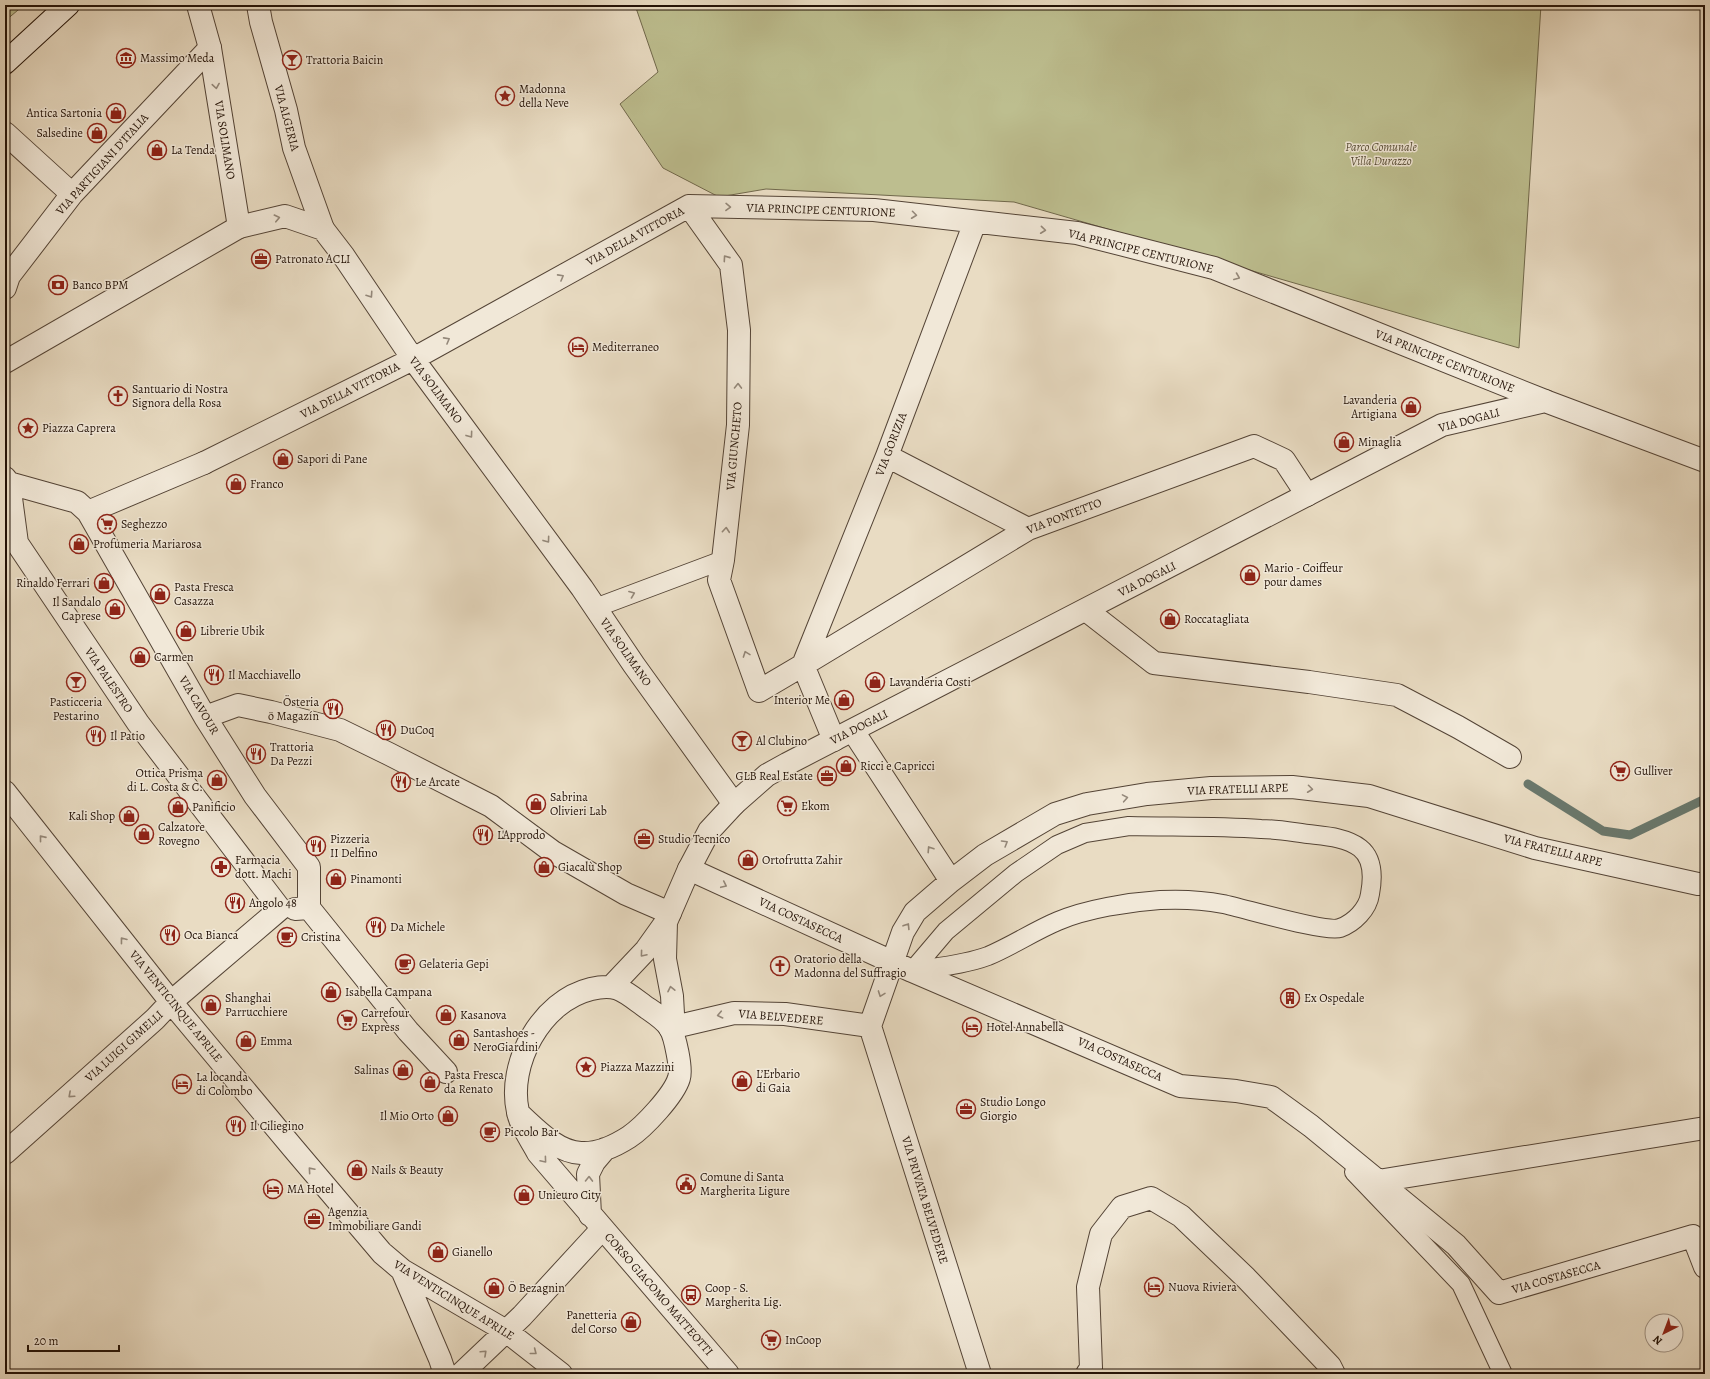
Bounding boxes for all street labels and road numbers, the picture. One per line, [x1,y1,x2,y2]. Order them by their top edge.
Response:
street label: VIA ALGERIA [270,82,304,154]
street label: VIA SOLIMANO [211,98,239,181]
street label: VIA PARTIGIANI D'ITALIA [51,109,153,219]
street label: VIA PRINCIPE CENTURIONE [745,199,896,221]
street label: VIA DELLA VITTORIA [582,202,688,270]
street label: VIA PRINCIPE CENTURIONE [1066,225,1215,277]
street label: VIA PRINCIPE CENTURIONE [1372,325,1517,396]
street label: VIA SOLIMANO [405,352,466,427]
street label: VIA DELLA VITTORIA [297,358,403,422]
street label: VIA GIUNCHETO [722,401,746,492]
street label: VIA DOGALI [1436,404,1501,436]
street label: VIA GORIZIA [871,409,911,479]
street label: VIA PONTETTO [1023,494,1104,538]
street label: VIA DOGALI [1114,558,1179,601]
street label: VIA SOLIMANO [596,614,655,689]
street label: VIA PALESTRO [81,643,137,716]
street label: VIA CAVOUR [175,672,223,738]
street label: VIA DOGALI [826,706,891,749]
street label: VIA FRATELLI ARPE [1186,779,1289,799]
street label: VIA FRATELLI ARPE [1501,830,1604,870]
street label: VIA COSTASECCA [755,893,847,947]
street label: VIA VENTICINQUE APRILE [125,946,226,1065]
street label: VIA BELVEDERE [737,1005,824,1029]
street label: VIA LUIGI GIMELLI [81,1007,166,1086]
street label: VIA COSTASECCA [1074,1033,1166,1085]
street label: VIA PRIVATA BELVEDERE [898,1133,952,1266]
street label: CORSO GIACOMO MATTEOTTI [601,1229,717,1359]
street label: VIA VENTICINQUE APRILE [390,1256,517,1344]
street label: VIA COSTASECCA [1509,1256,1603,1298]

